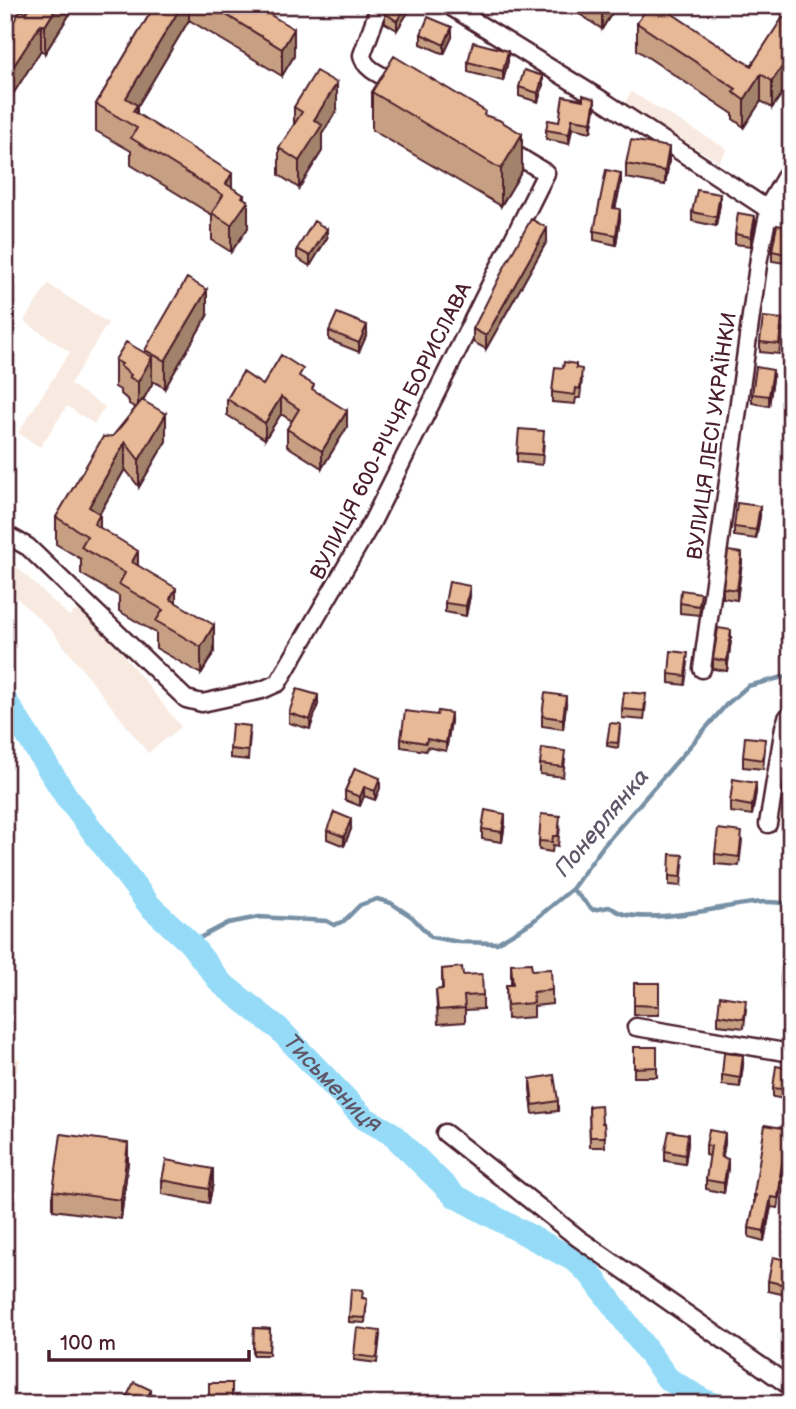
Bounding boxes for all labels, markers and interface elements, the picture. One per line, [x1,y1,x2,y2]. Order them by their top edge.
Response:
street label: ВУЛИЦЯ 600-РІЧЧЯ БОРИСЛАВА [305,278,477,584]
street label: ВУЛИЦЯ ЛЕСІ УКРАЇНКИ [682,311,742,561]
water label: Понерлянка [549,763,655,883]
water label: Тисьмениця [277,1028,387,1139]
scale bar [49,1318,248,1362]
text: 100 m [60,1331,116,1356]

